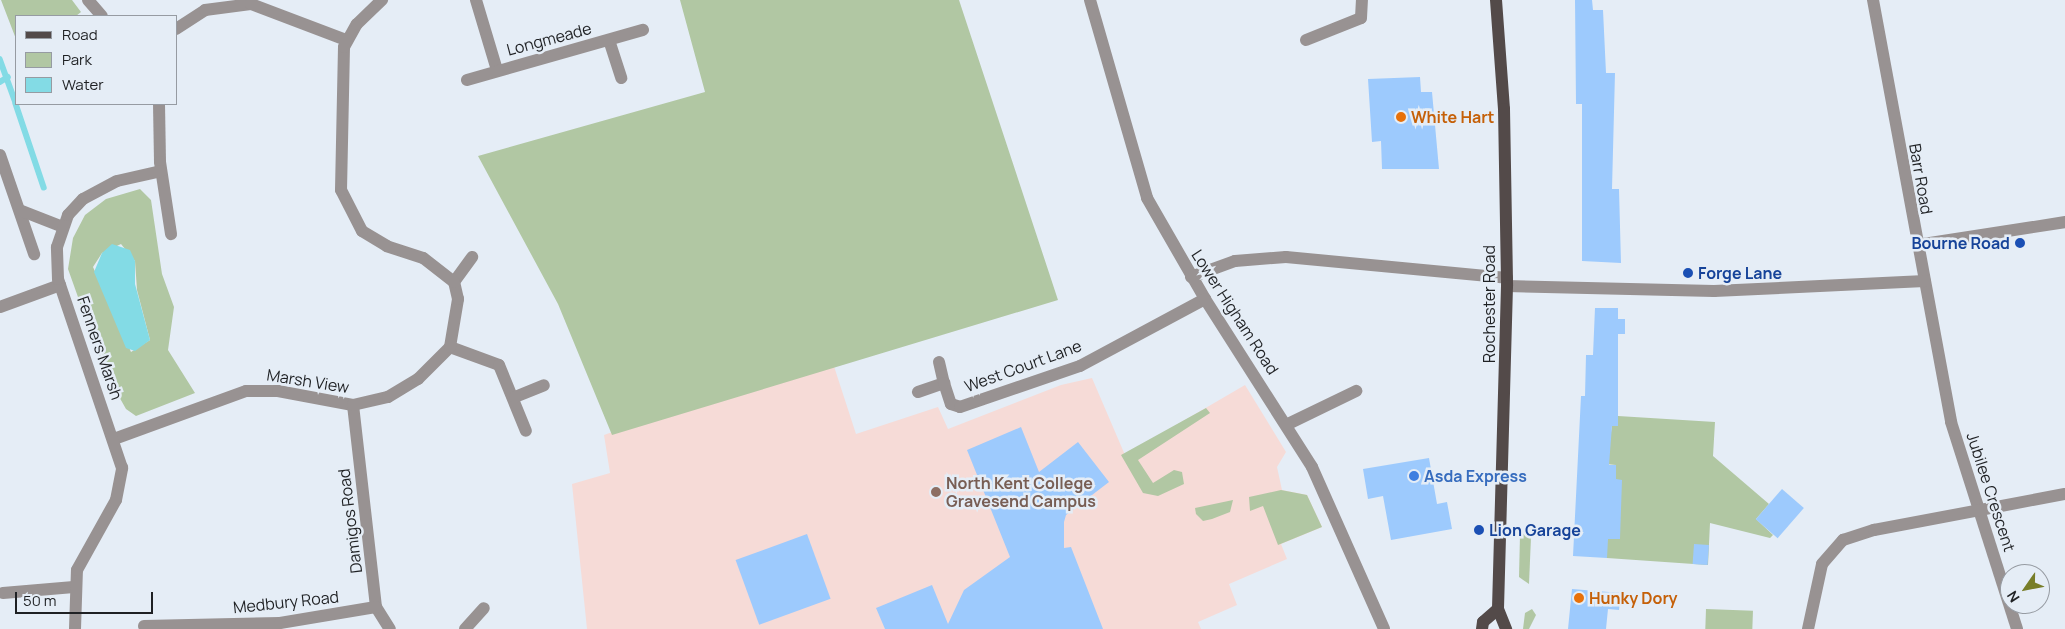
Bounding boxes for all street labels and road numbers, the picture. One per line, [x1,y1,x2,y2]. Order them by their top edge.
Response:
street label: Longmeade [504,18,594,60]
street label: Barr Road [1905,142,1937,216]
street label: Rochester Road [1479,245,1499,363]
street label: Lower Higham Road [1188,246,1282,378]
street label: Fenners Marsh [73,294,127,402]
street label: West Court Lane [962,336,1084,396]
street label: Marsh View [265,365,351,397]
street label: Jubilee Crescent [1963,430,2019,554]
street label: Damigos Road [334,468,366,574]
street label: Medbury Road [232,587,340,617]

